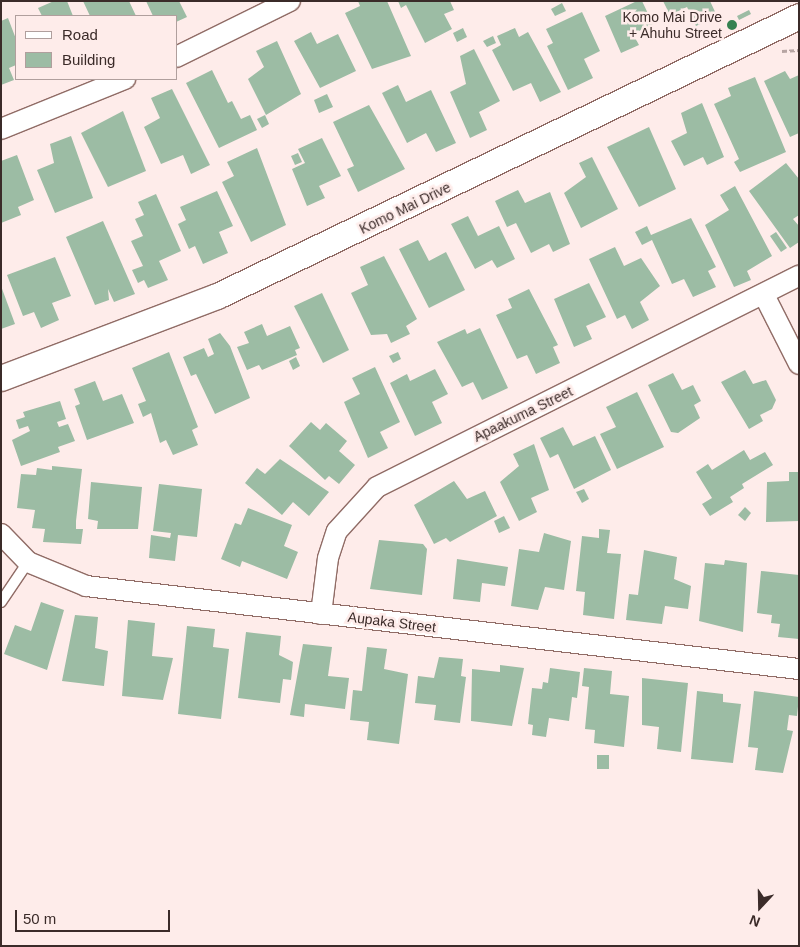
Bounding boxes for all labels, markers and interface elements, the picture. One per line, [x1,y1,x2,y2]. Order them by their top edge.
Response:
place label: Komo Mai Drive + Ahuhu Street [622,9,722,41]
legend [15,15,178,80]
marker: Komo Mai Drive + Ahuhu Street [726,19,738,31]
text: Road [62,26,98,43]
text: Building [62,51,115,68]
street label: Komo Mai Drive [357,179,453,237]
street label: Apaakuma Street [471,383,575,445]
street label: Aupaka Street [347,608,437,636]
north arrow [735,882,785,932]
scale bar [18,900,172,932]
text: 50 m [23,910,56,927]
text: N [747,912,762,930]

